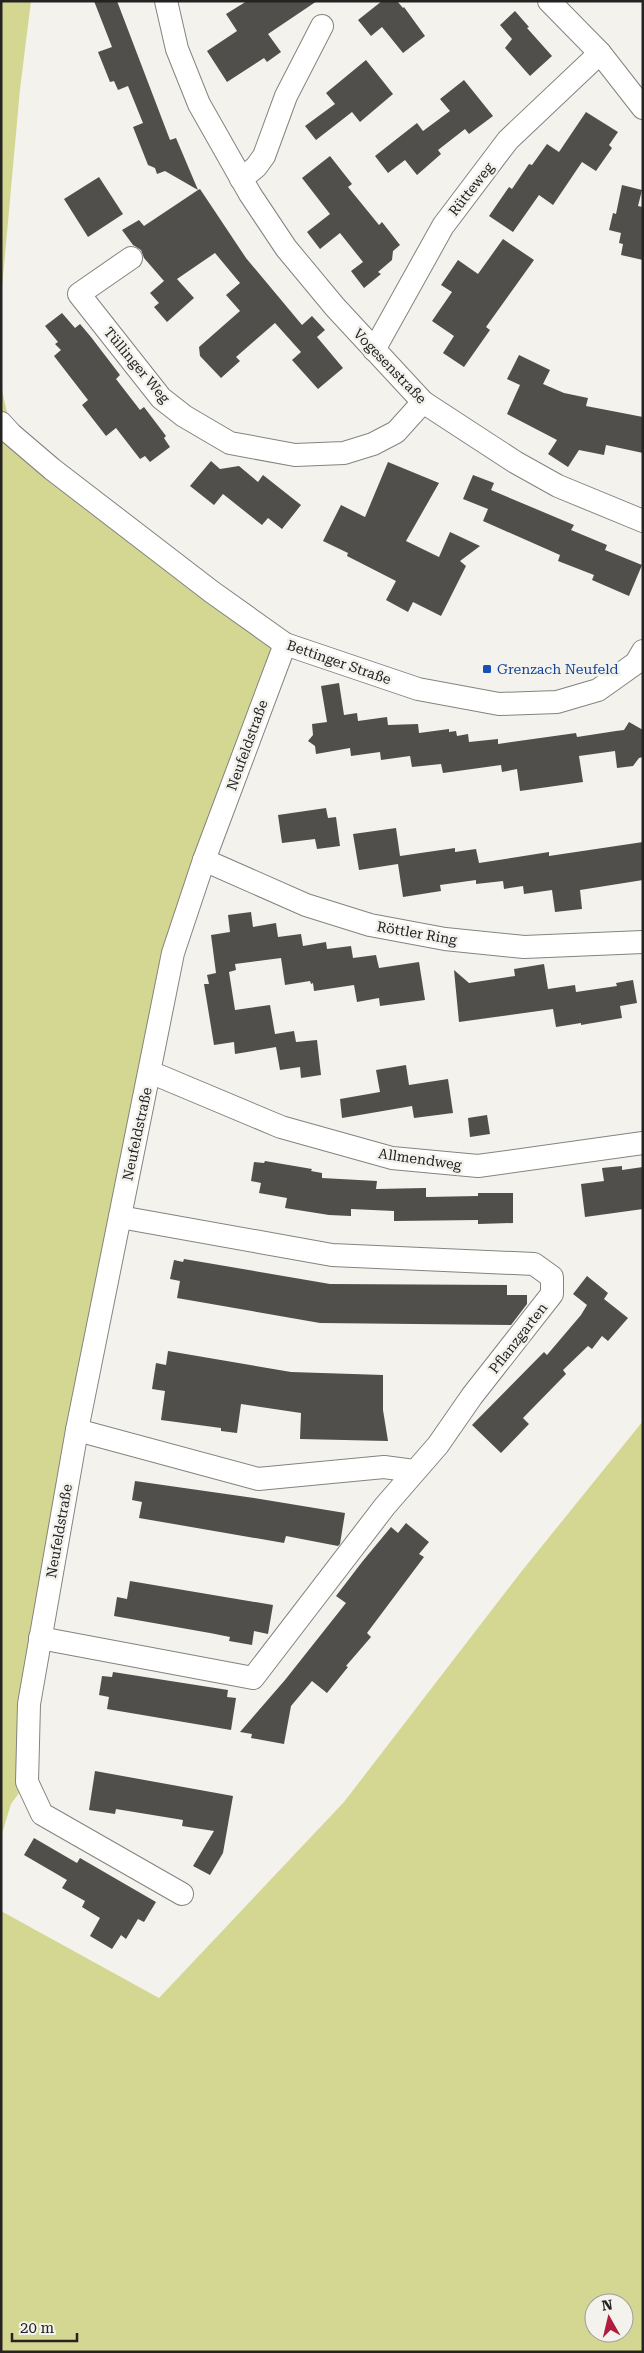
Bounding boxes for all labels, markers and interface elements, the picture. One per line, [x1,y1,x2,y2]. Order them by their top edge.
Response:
street label: Rütteweg [445,159,497,219]
street label: Tüllinger Weg [101,324,173,406]
street label: Vogesenstraße [350,325,430,407]
street label: Bettinger Straße [285,637,394,687]
place label: Grenzach Neufeld [497,661,618,677]
marker: Grenzach Neufeld [481,663,493,675]
street label: Neufeldstraße [223,697,271,792]
street label: Röttler Ring [376,918,458,948]
street label: Neufeldstraße [119,1085,155,1182]
street label: Allmendweg [377,1145,463,1173]
street label: Pflanzgarten [486,1300,550,1376]
street label: Neufeldstraße [43,1482,75,1579]
north arrow [584,2293,634,2343]
text: N [601,2296,614,2314]
scale bar [12,2310,78,2342]
text: 20 m [20,2319,55,2337]

